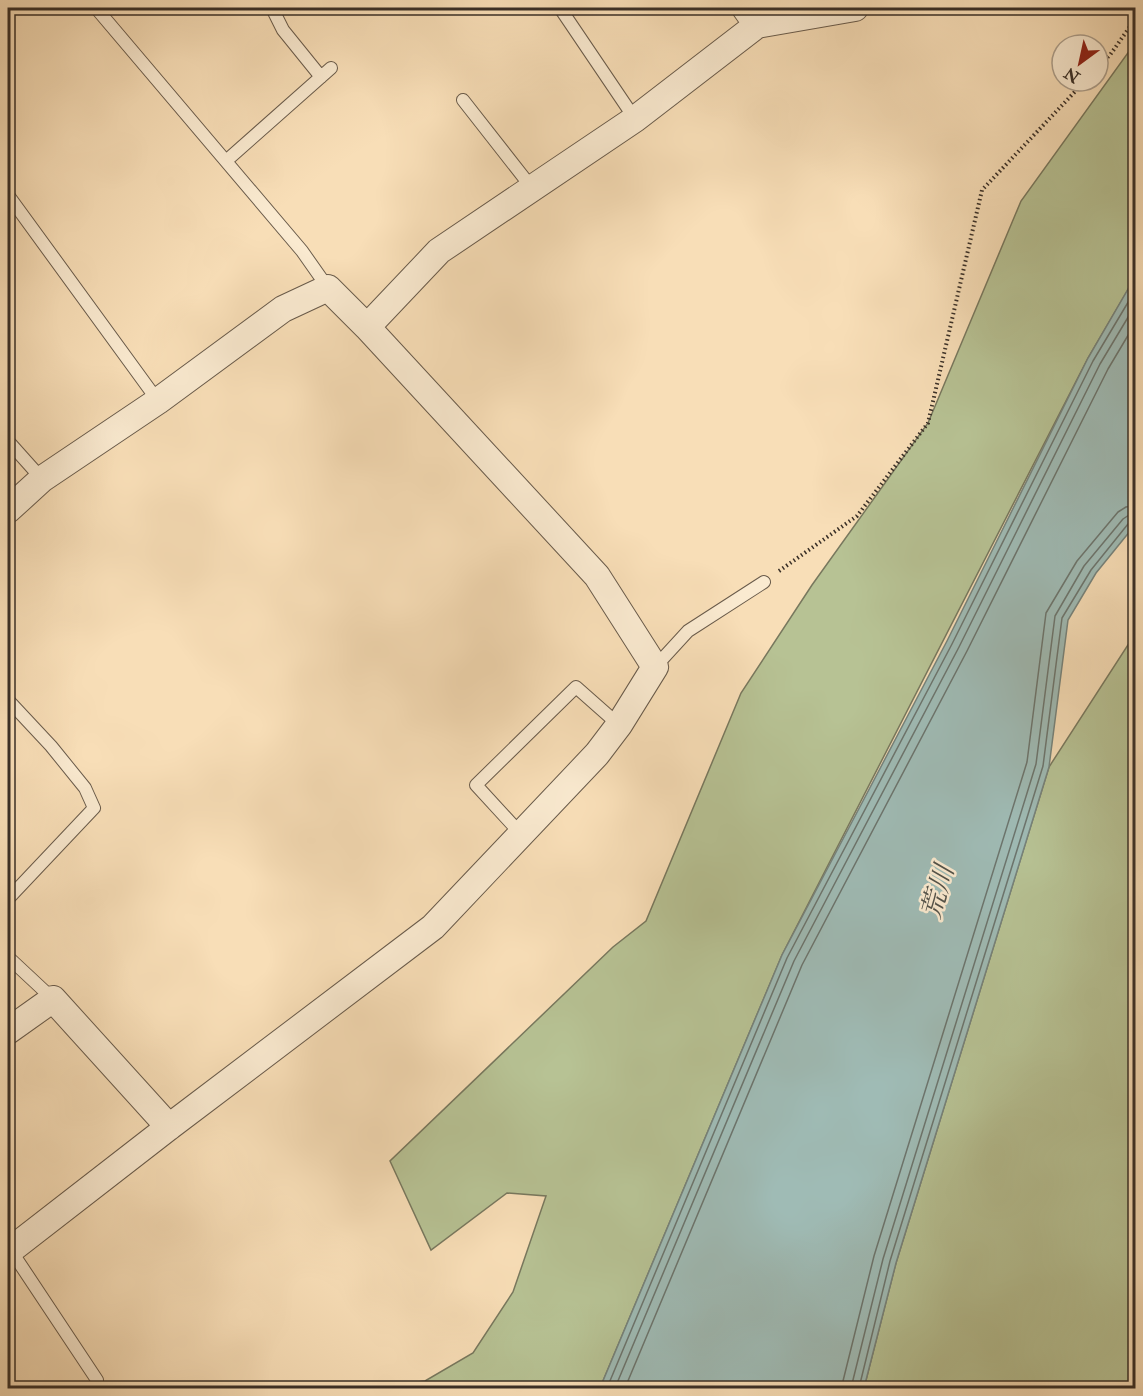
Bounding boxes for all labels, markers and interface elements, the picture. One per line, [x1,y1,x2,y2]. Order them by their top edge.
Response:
north arrow [1050,33,1110,93]
text: N [1060,62,1085,88]
water label: 荒川 [915,859,962,923]

